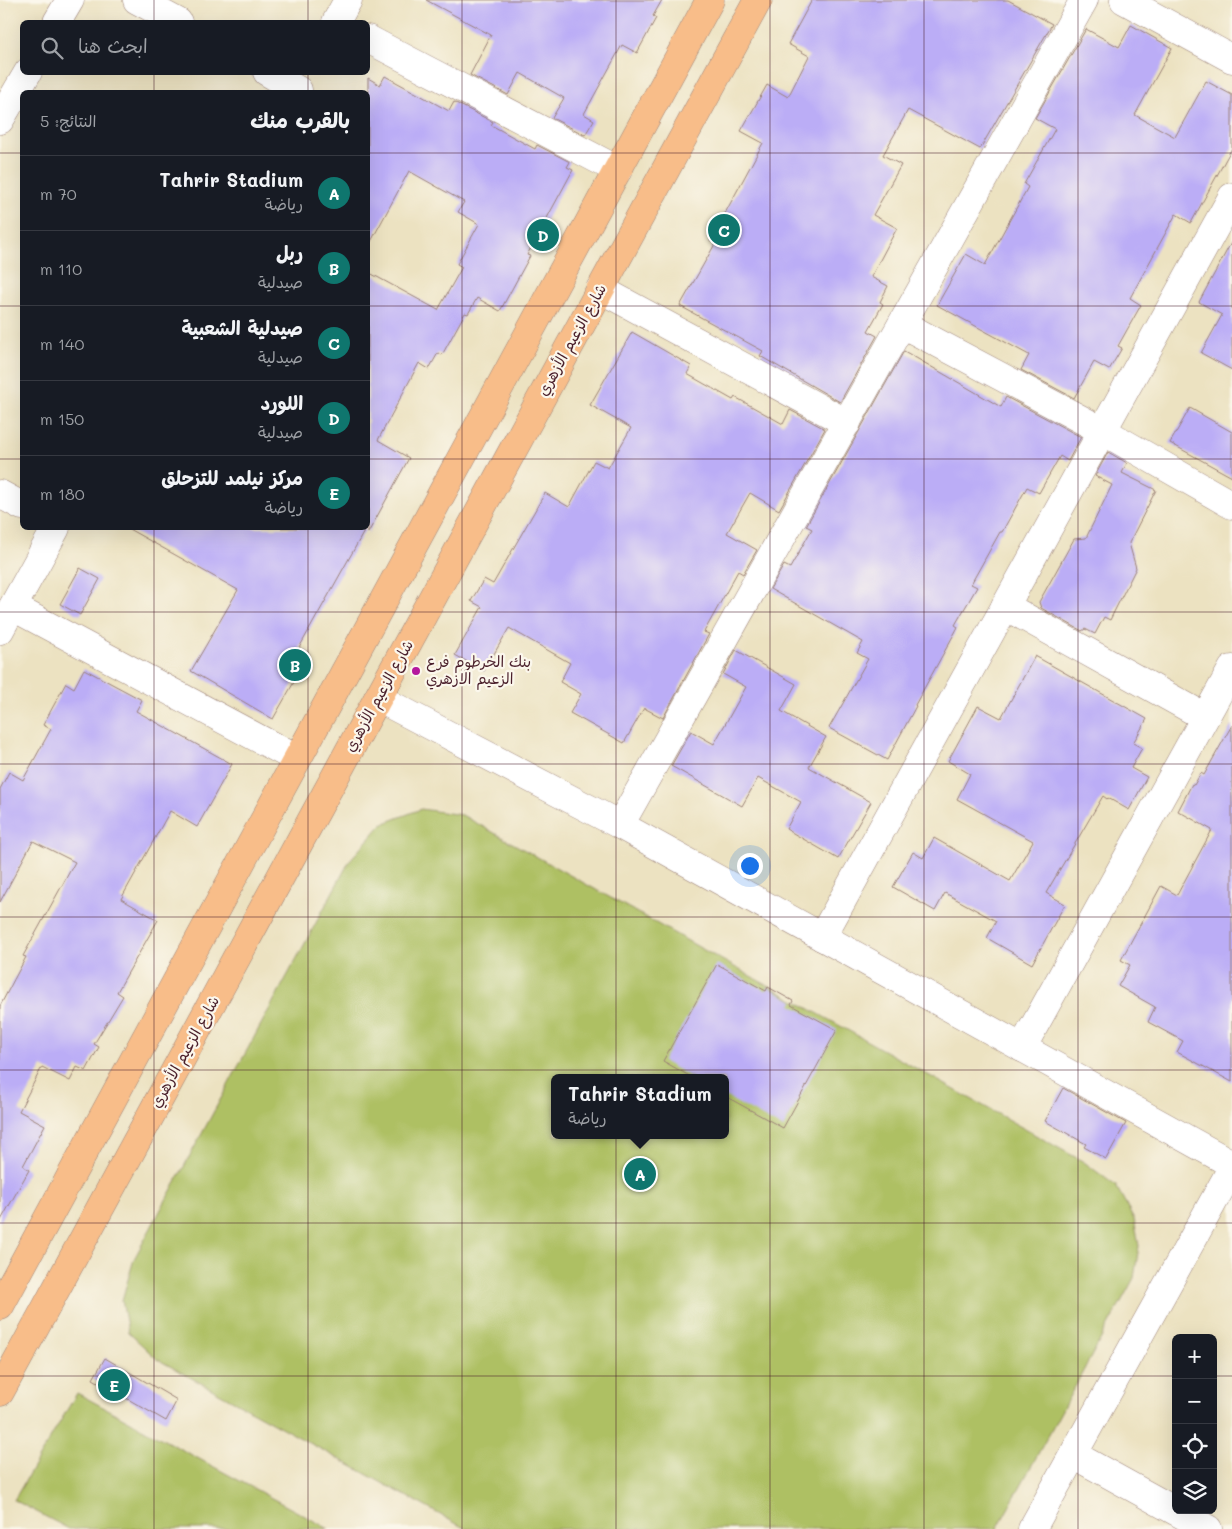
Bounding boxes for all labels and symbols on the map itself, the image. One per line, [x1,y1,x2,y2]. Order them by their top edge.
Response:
pin: C [708,211,740,249]
pin: D [527,216,559,254]
street label: شارع الزعيم الأزهري [532,280,612,400]
street label: شارع الزعيم الأزهري [339,636,419,756]
pin: B [279,646,311,684]
place label: بنك الخرطوم فرع الزعيم الازهري [426,651,531,690]
marker: بنك الخرطوم فرع الزعيم الازهري [410,665,422,677]
your location [737,853,763,879]
street label: شارع الزعيم الأزهري [145,992,225,1112]
pin: A [624,1155,656,1193]
pin: E [98,1366,130,1404]

